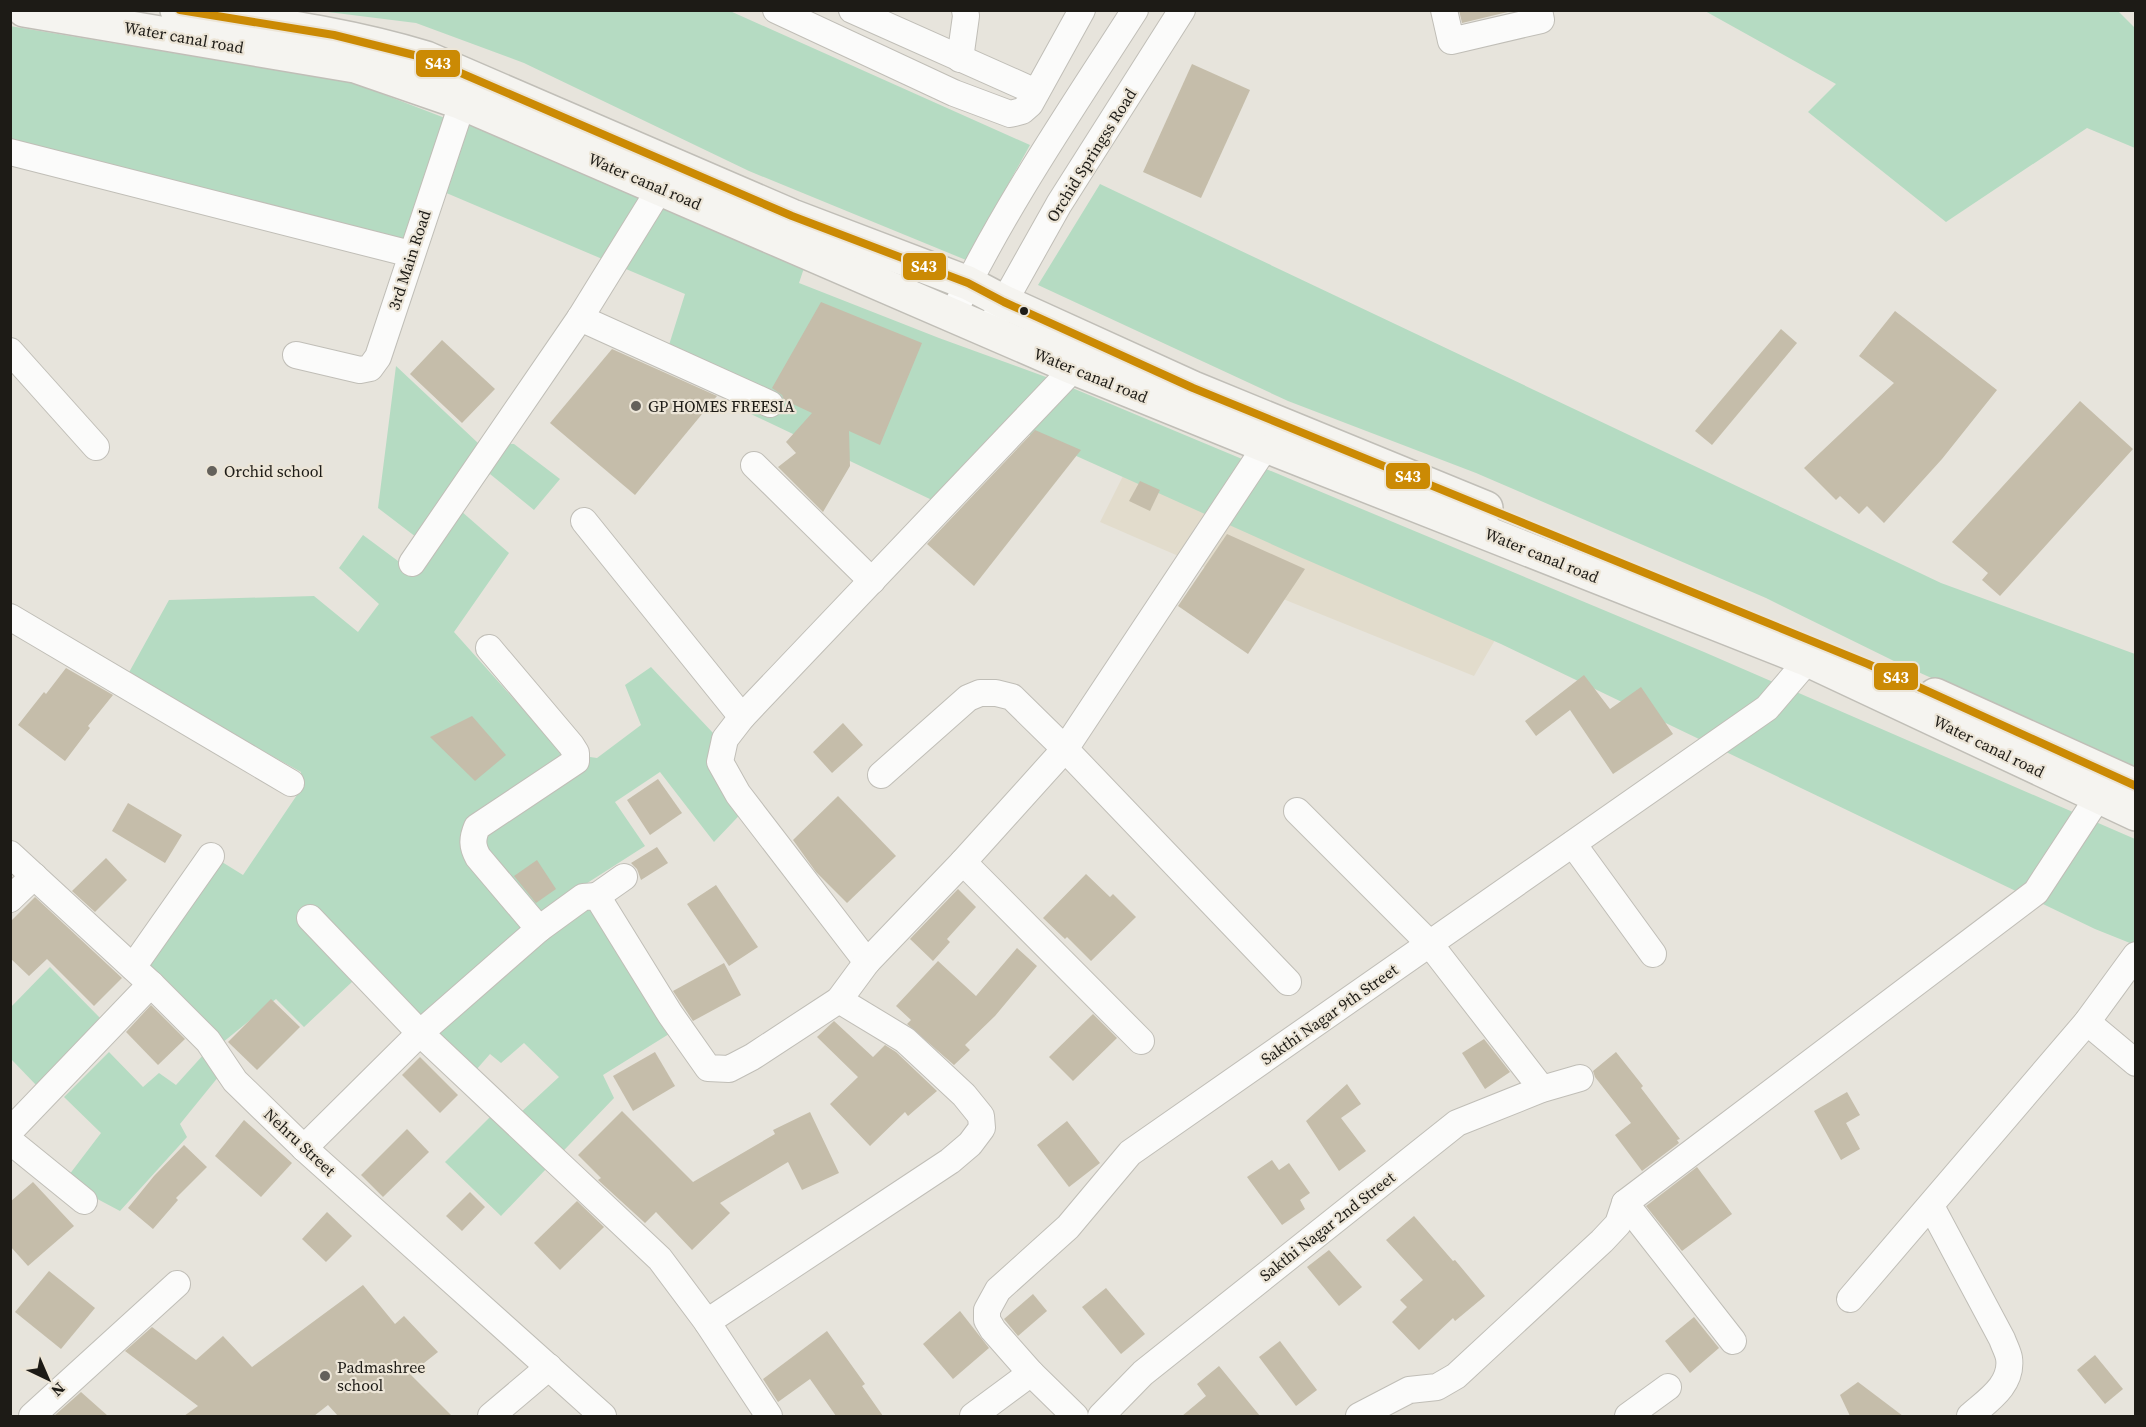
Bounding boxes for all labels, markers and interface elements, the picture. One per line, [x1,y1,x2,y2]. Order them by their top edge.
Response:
street label: Water canal road [122,16,246,58]
line badge: S43 [415,49,461,78]
text: S43 [425,52,451,74]
street label: Orchid Springss Road [1041,84,1141,226]
street label: Water canal road [585,147,705,215]
street label: 3rd Main Road [382,207,436,313]
line badge: S43 [902,252,947,281]
text: S43 [911,255,937,277]
unlabelled marker [1018,305,1030,317]
street label: Water canal road [1031,342,1151,408]
place label: GP HOMES FREESIA [648,395,795,417]
marker: GP HOMES FREESIA [629,399,643,413]
place label: Orchid school [224,460,323,482]
line badge: S43 [1385,462,1431,490]
marker: Orchid school [205,464,219,478]
text: S43 [1395,465,1421,487]
street label: Water canal road [1482,522,1602,588]
line badge: S43 [1873,662,1919,691]
text: S43 [1883,666,1909,688]
street label: Water canal road [1930,710,2048,782]
street label: Sakthi Nagar 9th Street [1256,958,1402,1070]
street label: Nehru Street [259,1103,341,1181]
street label: Sakthi Nagar 2nd Street [1255,1166,1400,1286]
north arrow [18,1349,78,1409]
place label: Padmashree school [337,1356,426,1396]
marker: Padmashree school [318,1369,332,1383]
text: N [46,1378,70,1402]

